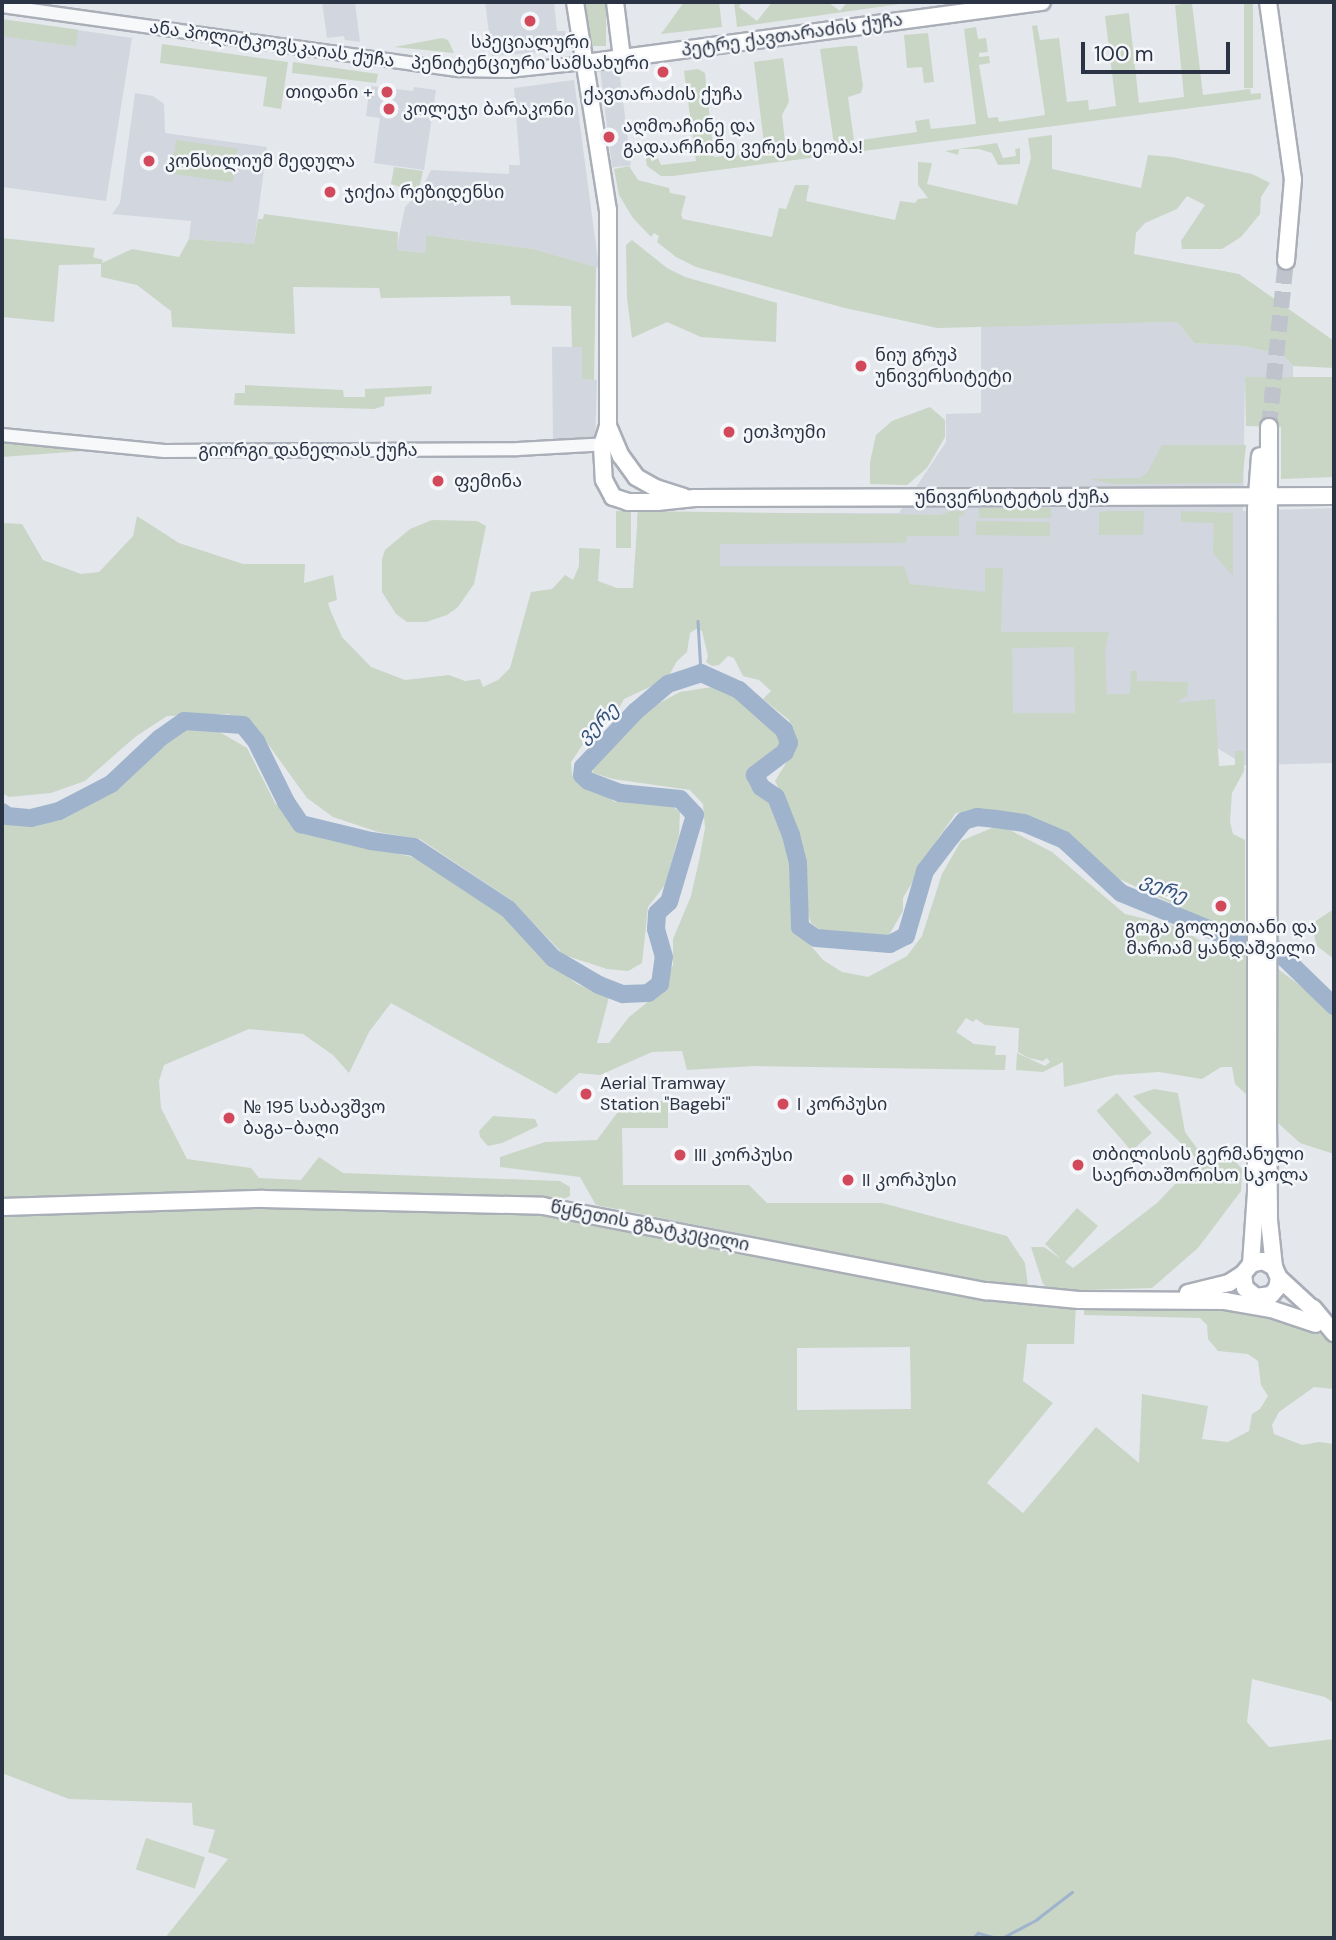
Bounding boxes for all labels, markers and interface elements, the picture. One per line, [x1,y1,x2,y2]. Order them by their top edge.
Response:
street label: პეტრე ქავთარაძის ქუჩა [680,9,904,61]
marker: სპეციალური პენიტენციური სამსახური [522,13,538,29]
street label: ანა პოლიტკოვსკაიას ქუჩა [148,16,396,72]
scale bar [1084,28,1233,72]
place label: სპეციალური პენიტენციური სამსახური [411,32,649,74]
text: 100 m [1094,40,1154,68]
marker: ქავთარაძის ქუჩა [655,64,671,80]
place label: თიდანი + [285,81,373,103]
place label: ქავთარაძის ქუჩა [583,83,743,105]
marker: თიდანი + [379,84,395,100]
place label: კოლეჯი ბარაკონი [403,98,574,120]
marker: კოლეჯი ბარაკონი [381,101,397,117]
place label: აღმოაჩინე და გადაარჩინე ვერეს ხეობა! [623,116,863,158]
marker: აღმოაჩინე და გადაარჩინე ვერეს ხეობა! [601,129,617,145]
place label: კონსილიუმ მედულა [165,150,355,172]
marker: კონსილიუმ მედულა [139,151,159,171]
place label: ჯიქია რეზიდენსი [344,181,504,203]
marker: ჯიქია რეზიდენსი [322,184,338,200]
place label: ნიუ გრუპ უნივერსიტეტი [875,345,1012,388]
marker: ნიუ გრუპ უნივერსიტეტი [853,358,869,374]
place label: ეთჰოუმი [743,421,826,443]
marker: ეთჰოუმი [721,424,737,440]
street label: გიორგი დანელიას ქუჩა [198,439,418,461]
place label: ფემინა [454,470,522,492]
marker: ფემინა [428,471,448,491]
street label: უნივერსიტეტის ქუჩა [915,486,1109,508]
water label: ვერე [573,698,623,748]
water label: ვერე [1137,868,1191,908]
marker: გოგა გოლეთიანი და მარიამ ყანდაშვილი [1213,898,1229,914]
place label: გოგა გოლეთიანი და მარიამ ყანდაშვილი [1125,917,1317,960]
place label: Aerial Tramway Station "Bagebi" [600,1073,731,1116]
marker: Aerial Tramway Station "Bagebi" [578,1086,594,1102]
place label: I კორპუსი [797,1093,887,1115]
marker: I კორპუსი [775,1096,791,1112]
place label: № 195 საბავშვო ბაგა-ბაღი [243,1097,386,1140]
marker: № 195 საბავშვო ბაგა-ბაღი [221,1110,237,1126]
place label: III კორპუსი [694,1144,793,1166]
place label: თბილისის გერმანული საერთაშორისო სკოლა [1092,1144,1308,1186]
marker: III კორპუსი [672,1147,688,1163]
marker: თბილისის გერმანული საერთაშორისო სკოლა [1070,1157,1086,1173]
place label: II კორპუსი [862,1169,957,1191]
marker: II კორპუსი [840,1172,856,1188]
street label: წყნეთის გზატკეცილი [549,1196,751,1256]

